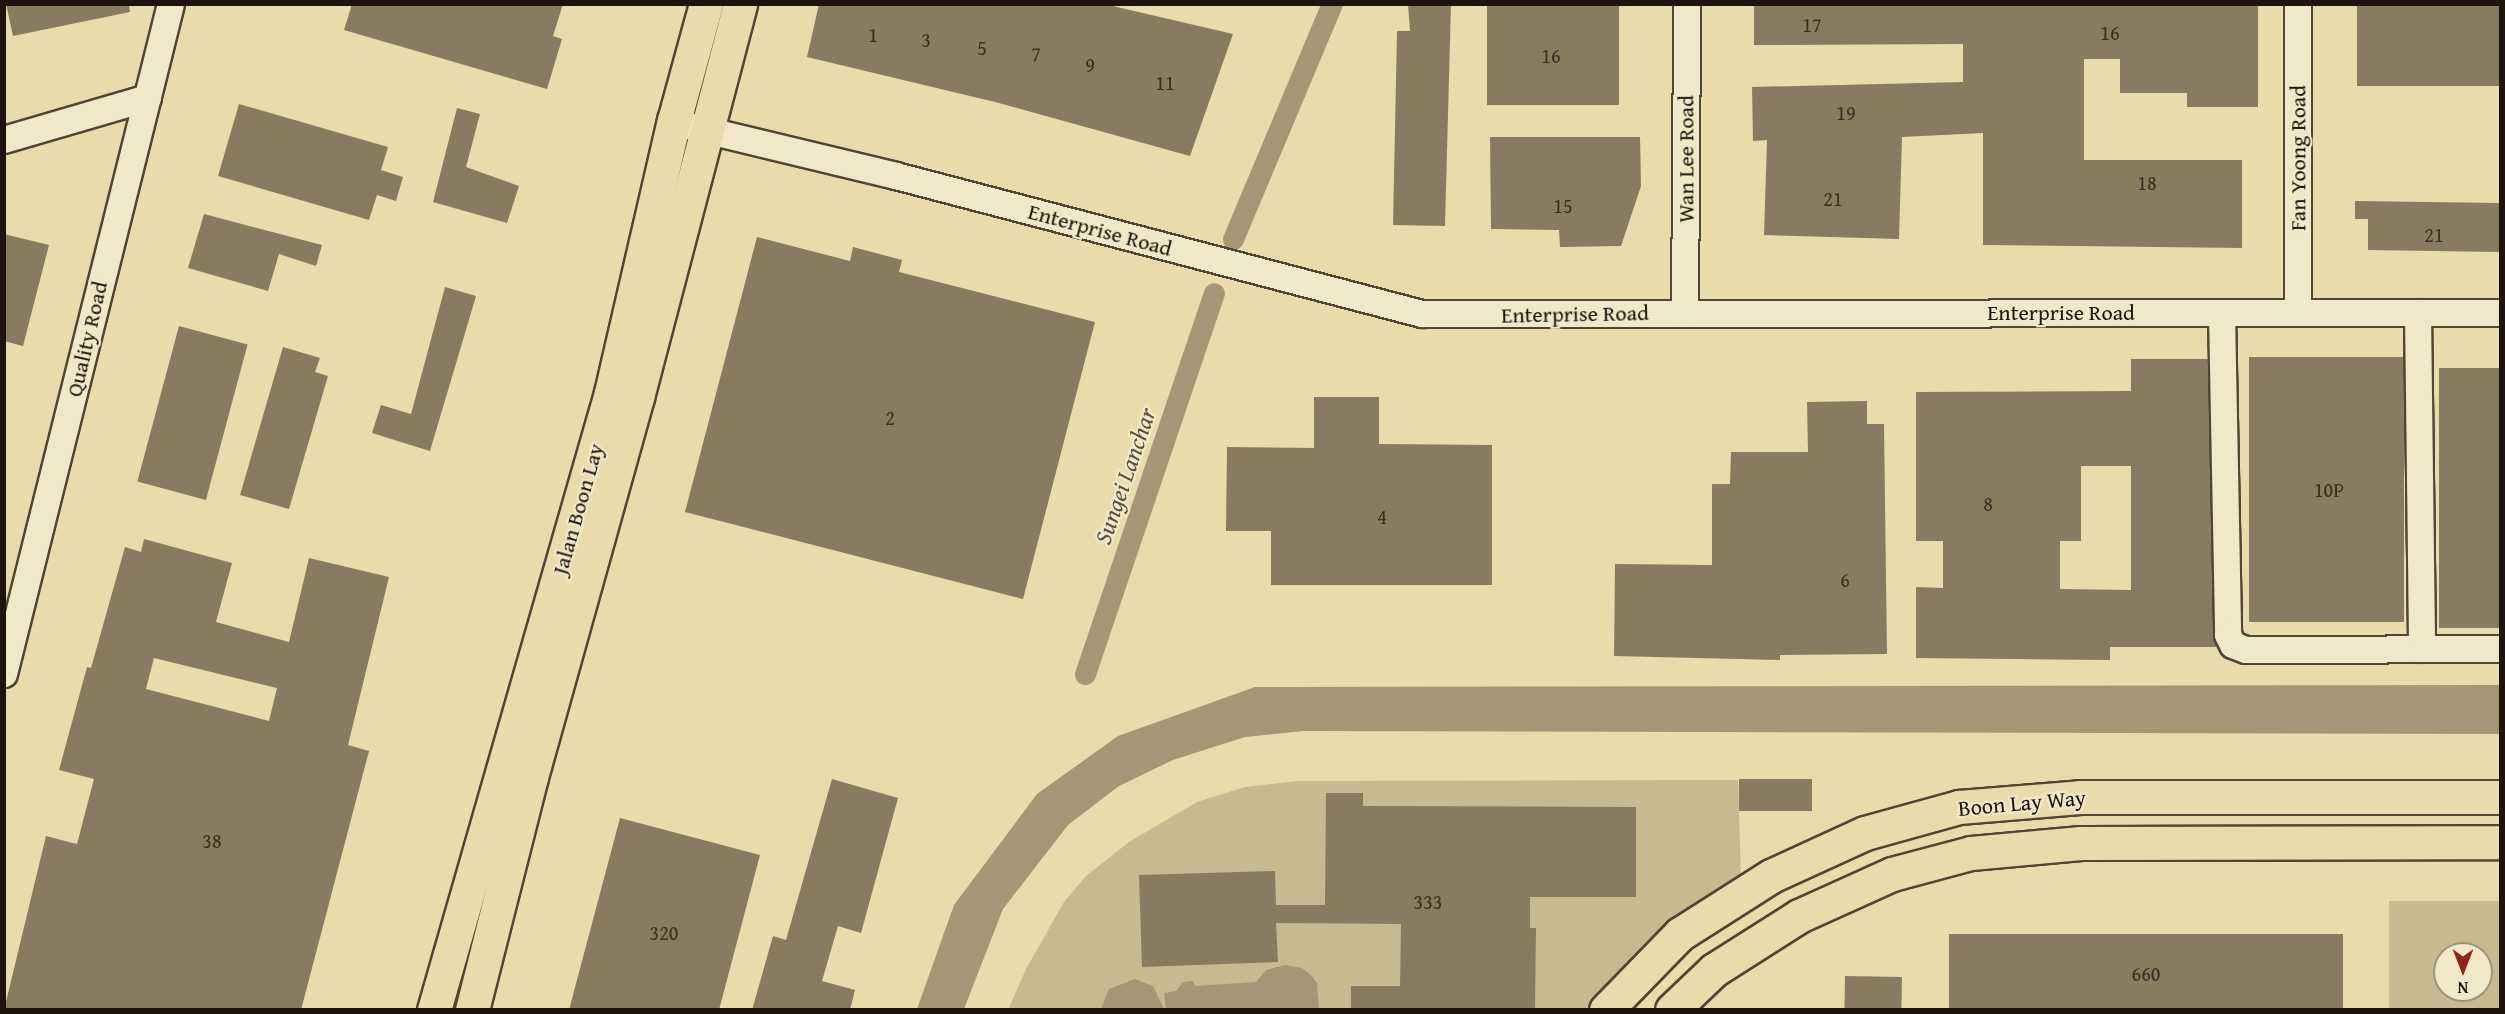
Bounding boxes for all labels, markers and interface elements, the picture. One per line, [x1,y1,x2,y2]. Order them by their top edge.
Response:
house number: 17 [1802,12,1822,36]
house number: 16 [2100,20,2120,44]
house number: 1 [868,22,878,46]
house number: 3 [921,27,931,51]
house number: 5 [977,35,987,59]
house number: 7 [1031,41,1041,65]
house number: 16 [1541,43,1561,67]
house number: 9 [1085,52,1095,76]
house number: 11 [1155,70,1175,94]
street label: Fan Yoong Road [2285,85,2311,231]
street label: Wan Lee Road [1673,95,1699,223]
house number: 19 [1836,100,1856,124]
house number: 18 [2137,170,2157,194]
house number: 21 [1823,186,1843,210]
house number: 15 [1553,193,1573,217]
street label: Enterprise Road [1025,198,1175,262]
house number: 21 [2424,222,2444,246]
street label: Quality Road [61,279,113,399]
street label: Enterprise Road [1501,300,1649,328]
street label: Enterprise Road [1987,300,2135,326]
water label: Sungei Lanchar [1088,404,1162,548]
house number: 2 [885,405,895,429]
street label: Jalan Boon Lay [547,440,609,578]
house number: 10P [2314,477,2344,501]
house number: 8 [1983,491,1993,515]
house number: 4 [1377,504,1387,528]
house number: 6 [1840,567,1850,591]
street label: Boon Lay Way [1957,784,2087,822]
house number: 38 [202,828,222,852]
house number: 333 [1414,889,1442,913]
house number: 320 [650,920,678,944]
north arrow [2433,942,2493,1002]
house number: 660 [2132,961,2160,985]
text: N [2458,976,2468,1000]

